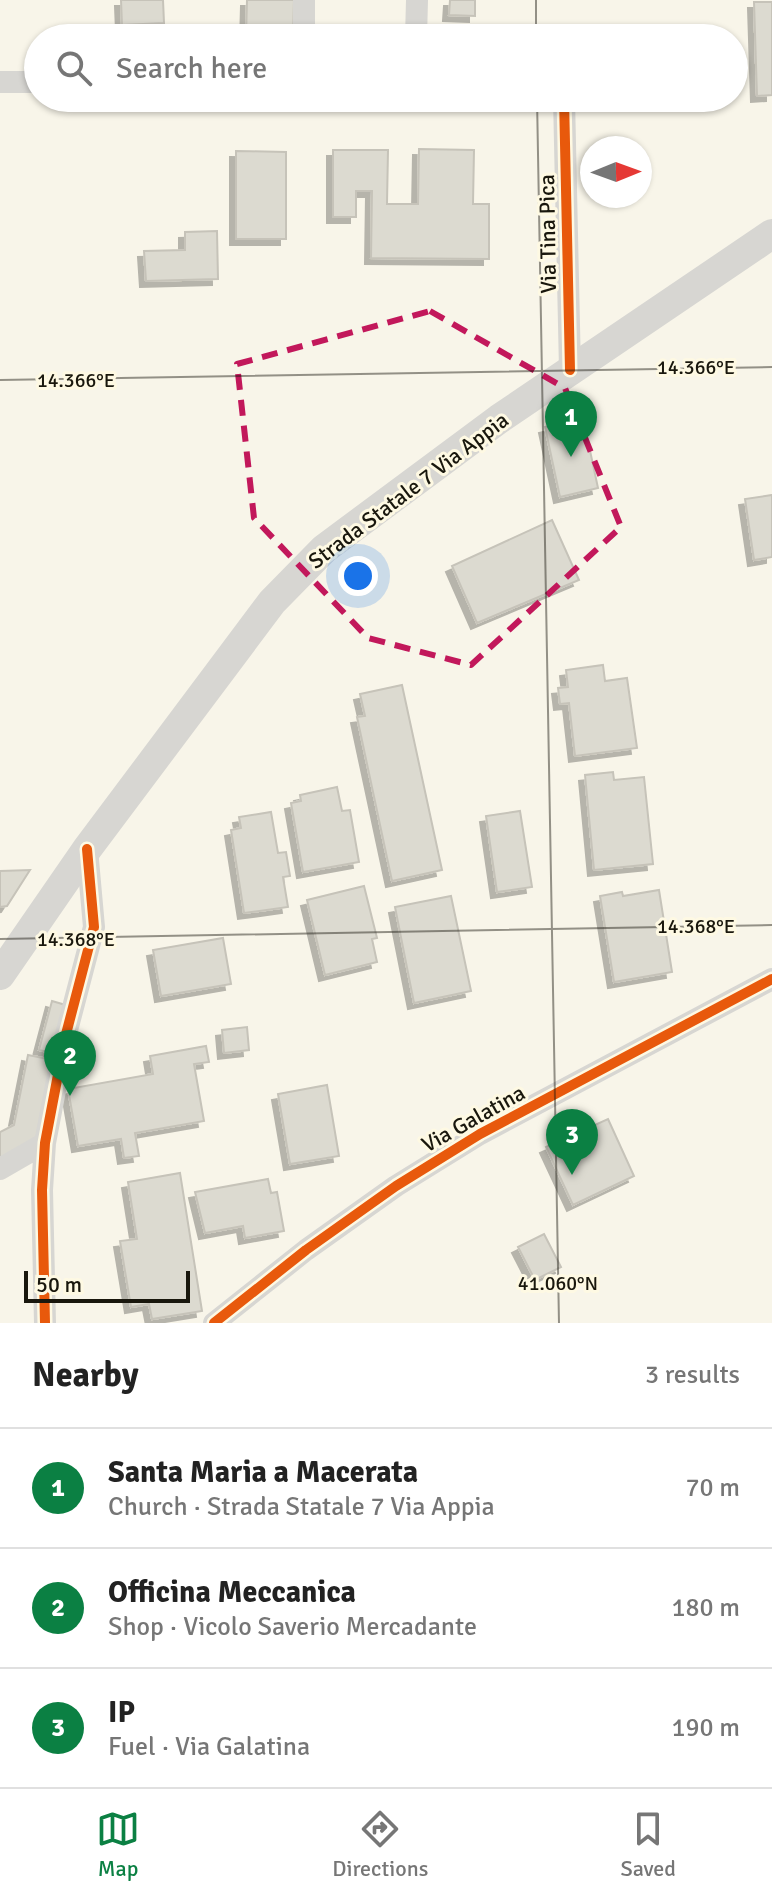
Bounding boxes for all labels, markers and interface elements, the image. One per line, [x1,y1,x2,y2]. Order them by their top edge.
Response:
search box [24,24,748,112]
icon: search [52,46,96,90]
text: Search here [116,50,267,87]
north arrow [580,136,652,208]
street label: Via Tina Pica [533,174,562,294]
text: 14.366°E [657,355,735,380]
text: 14.366°E [37,368,115,393]
pin: 1 [545,391,597,457]
street label: Strada Statale 7 Via Appia [303,406,514,574]
your location [338,556,378,596]
text: 14.368°E [657,914,735,939]
text: 14.368°E [37,927,115,952]
pin: 2 [44,1030,96,1096]
street label: Via Galatina [417,1079,530,1158]
pin: 3 [546,1109,598,1175]
scale bar [24,1267,190,1303]
text: 50 m [36,1271,82,1298]
text: 41.060°N [518,1271,598,1296]
text: Nearby [32,1354,139,1396]
text: 3 results [645,1359,740,1391]
text: Santa Maria a Macerata [108,1454,418,1491]
text: 1 [51,1472,65,1504]
text: 70 m [685,1472,740,1504]
text: Church · Strada Statale 7 Via Appia [108,1491,495,1523]
text: Officina Meccanica [108,1574,356,1611]
text: 2 [51,1592,65,1624]
text: 180 m [671,1592,740,1624]
text: Shop · Vicolo Saverio Mercadante [108,1611,477,1643]
text: IP [108,1694,135,1731]
text: 3 [51,1712,65,1744]
text: 190 m [671,1712,740,1744]
text: Fuel · Via Galatina [108,1731,310,1763]
tab: Map [96,1807,140,1882]
tab: Directions [332,1807,428,1882]
tab: Saved [621,1807,676,1882]

